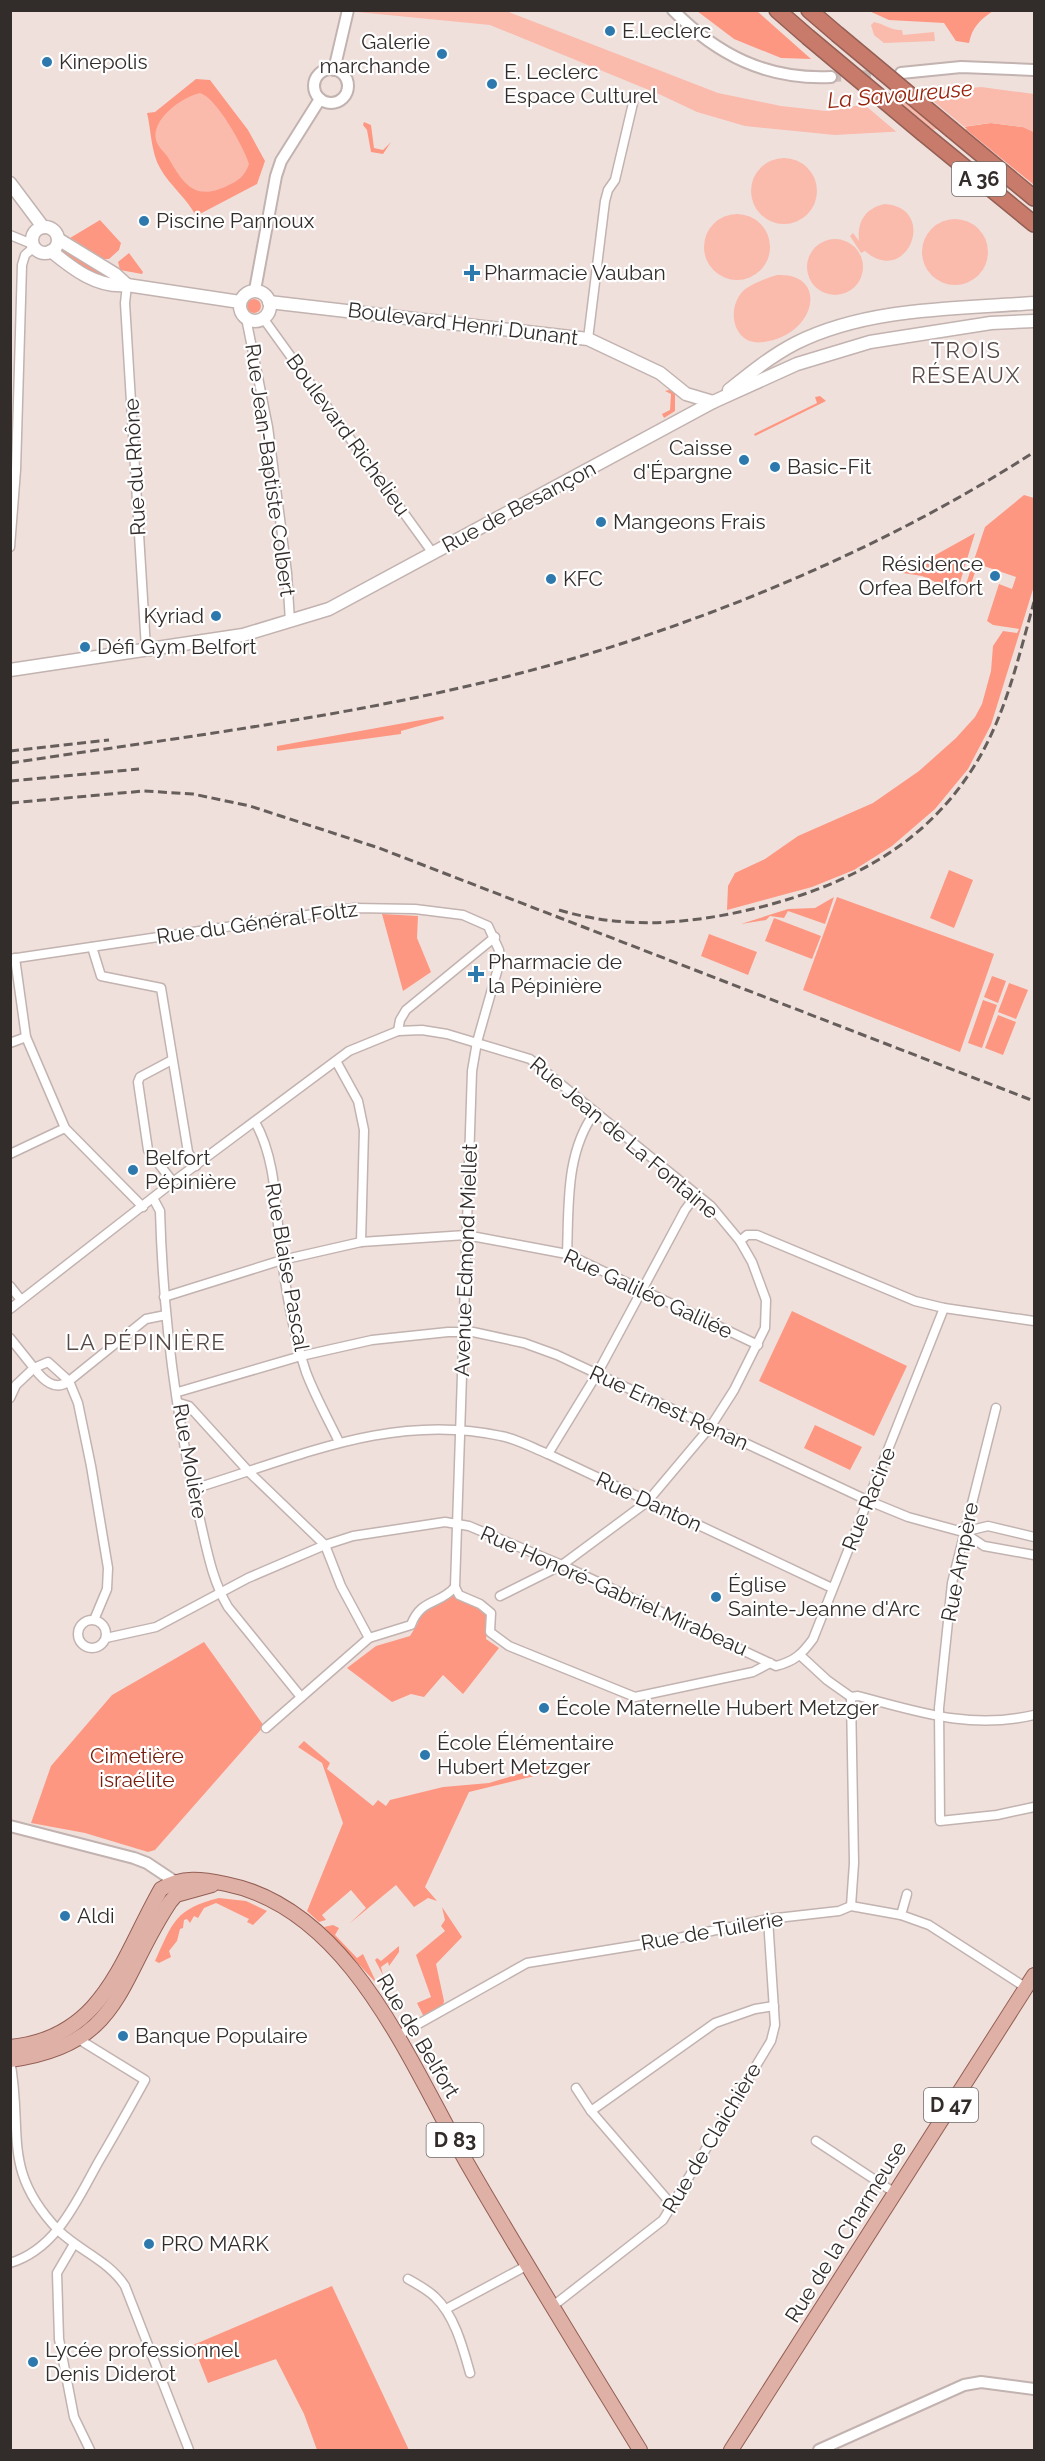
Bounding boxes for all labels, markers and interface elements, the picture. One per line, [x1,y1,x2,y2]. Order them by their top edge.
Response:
place label: E.Leclerc [622,18,711,43]
marker: E.Leclerc [603,24,617,38]
place label: Galerie marchande [319,29,430,78]
marker: Galerie marchande [435,47,449,61]
place label: Kinepolis [59,49,148,74]
marker: Kinepolis [40,55,54,69]
place label: E. Leclerc Espace Culturel [504,59,658,108]
water label: La Savoureuse [826,75,974,113]
marker: E. Leclerc Espace Culturel [485,77,499,91]
road number: A 36 [952,162,1006,196]
place label: Piscine Pannoux [156,208,315,233]
marker: Piscine Pannoux [137,214,151,228]
place label: Pharmacie Vauban [484,260,666,285]
marker: Pharmacie Vauban [465,266,479,280]
street label: Boulevard Henri Dunant [346,297,580,350]
district label: TROIS RÉSEAUX [911,337,1021,388]
street label: Rue Jean-Baptiste Colbert [240,342,301,598]
street label: Boulevard Richelieu [281,349,416,521]
street label: Rue du Rhône [118,398,151,536]
place label: Caisse d'Épargne [633,435,732,484]
marker: Caisse d'Épargne [737,453,751,467]
place label: Basic-Fit [787,454,871,479]
street label: Rue de Besançon [438,455,600,558]
marker: Basic-Fit [768,460,782,474]
place label: Mangeons Frais [613,509,766,534]
marker: Mangeons Frais [594,515,608,529]
place label: Résidence Orfea Belfort [859,551,983,600]
place label: KFC [563,566,603,591]
marker: Résidence Orfea Belfort [988,569,1002,583]
marker: KFC [544,572,558,586]
place label: Kyriad [143,603,204,628]
marker: Kyriad [209,609,223,623]
place label: Défi Gym Belfort [97,634,257,659]
marker: Défi Gym Belfort [78,640,92,654]
street label: Rue du Général Foltz [155,896,359,949]
place label: Pharmacie de la Pépinière [488,949,622,998]
marker: Pharmacie de la Pépinière [469,967,483,981]
street label: Rue Jean de La Fontaine [525,1051,724,1224]
street label: Avenue Edmond Miellet [449,1143,482,1377]
place label: Belfort Pépinière [145,1145,236,1194]
marker: Belfort Pépinière [126,1163,140,1177]
street label: Rue Blaise Pascal [260,1181,315,1353]
street label: Rue Galiléo Galilée [560,1243,737,1344]
district label: LA PÉPINIÈRE [66,1329,226,1355]
street label: Rue Ernest Renan [586,1360,753,1455]
street label: Rue Molière [168,1401,213,1520]
street label: Rue Racine [836,1443,901,1554]
street label: Rue Danton [592,1466,706,1537]
street label: Rue Ampère [936,1500,983,1624]
street label: Rue Honoré-Gabriel Mirabeau [477,1520,752,1661]
place label: Église Sainte-Jeanne d'Arc [728,1572,920,1621]
marker: Église Sainte-Jeanne d'Arc [709,1590,723,1604]
place label: École Maternelle Hubert Metzger [556,1695,880,1720]
marker: École Maternelle Hubert Metzger [537,1701,551,1715]
place label: École Élémentaire Hubert Metzger [437,1730,614,1779]
park label: Cimetière israélite [90,1743,184,1792]
marker: École Élémentaire Hubert Metzger [418,1748,432,1762]
place label: Aldi [77,1903,115,1928]
street label: Rue de Tuilerie [639,1906,785,1955]
marker: Aldi [58,1909,72,1923]
street label: Rue de Belfort [372,1969,465,2102]
place label: Banque Populaire [135,2023,308,2048]
marker: Banque Populaire [116,2029,130,2043]
street label: Rue de Claichière [657,2058,766,2217]
road number: D 47 [924,2088,978,2122]
road number: D 83 [426,2123,484,2157]
street label: Rue de la Charmeuse [780,2136,912,2327]
place label: PRO MARK [161,2231,269,2256]
marker: PRO MARK [142,2237,156,2251]
place label: Lycée professionnel Denis Diderot [45,2337,239,2386]
marker: Lycée professionnel Denis Diderot [26,2355,40,2369]

